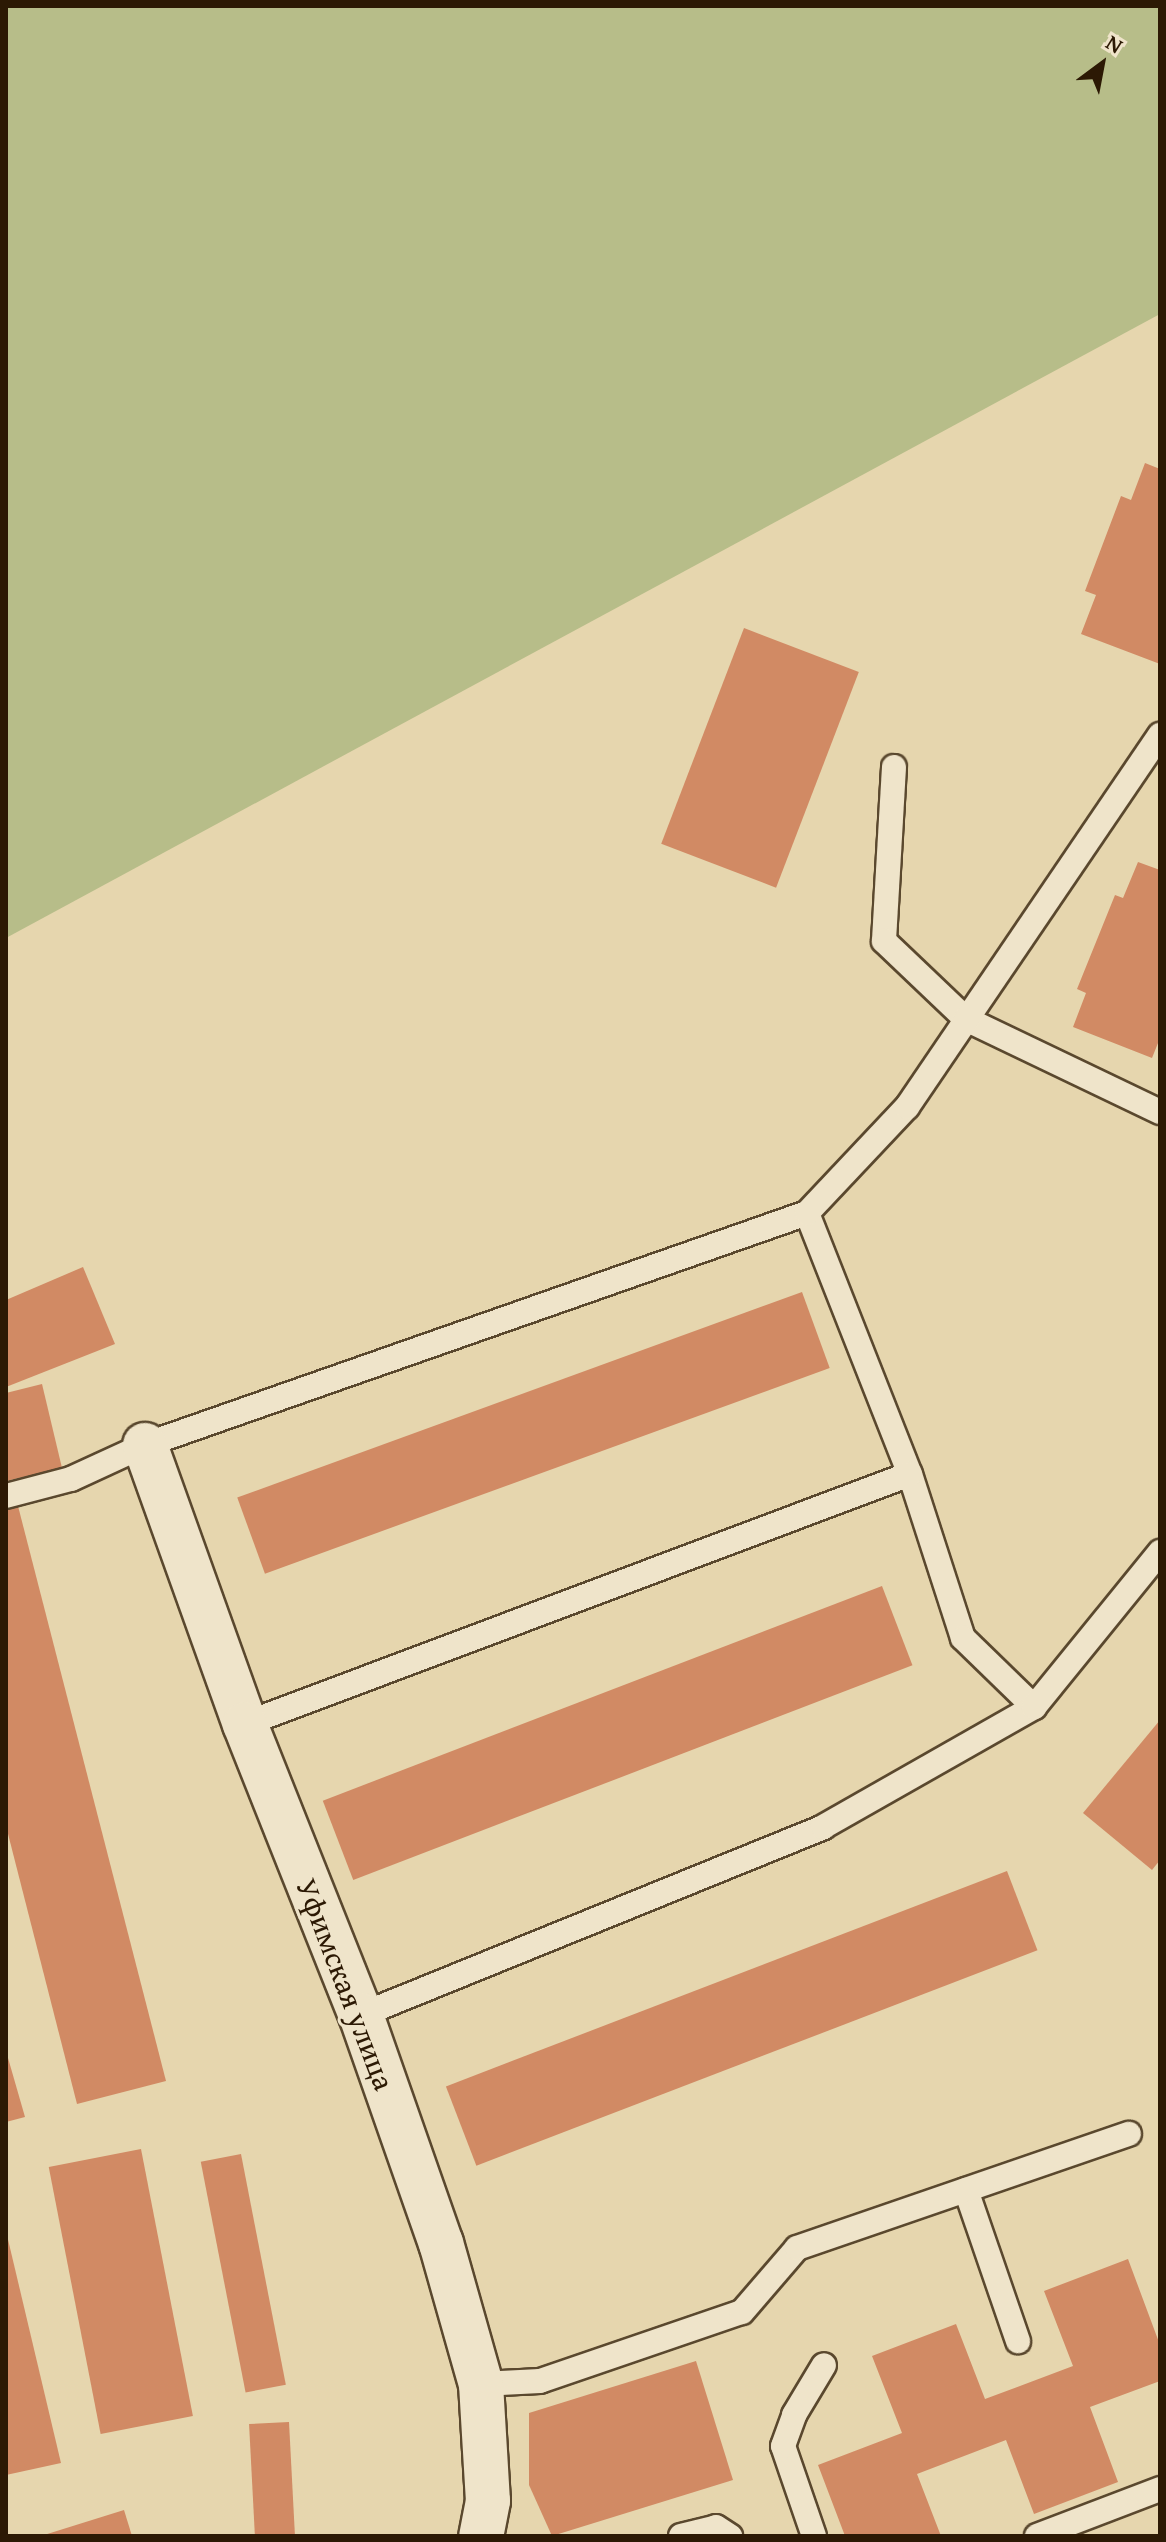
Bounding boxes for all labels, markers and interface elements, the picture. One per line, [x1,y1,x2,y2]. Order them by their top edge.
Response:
north arrow [1062,24,1142,104]
text: N [1100,26,1129,61]
street label: Уфимская улица [289,1873,403,2095]

